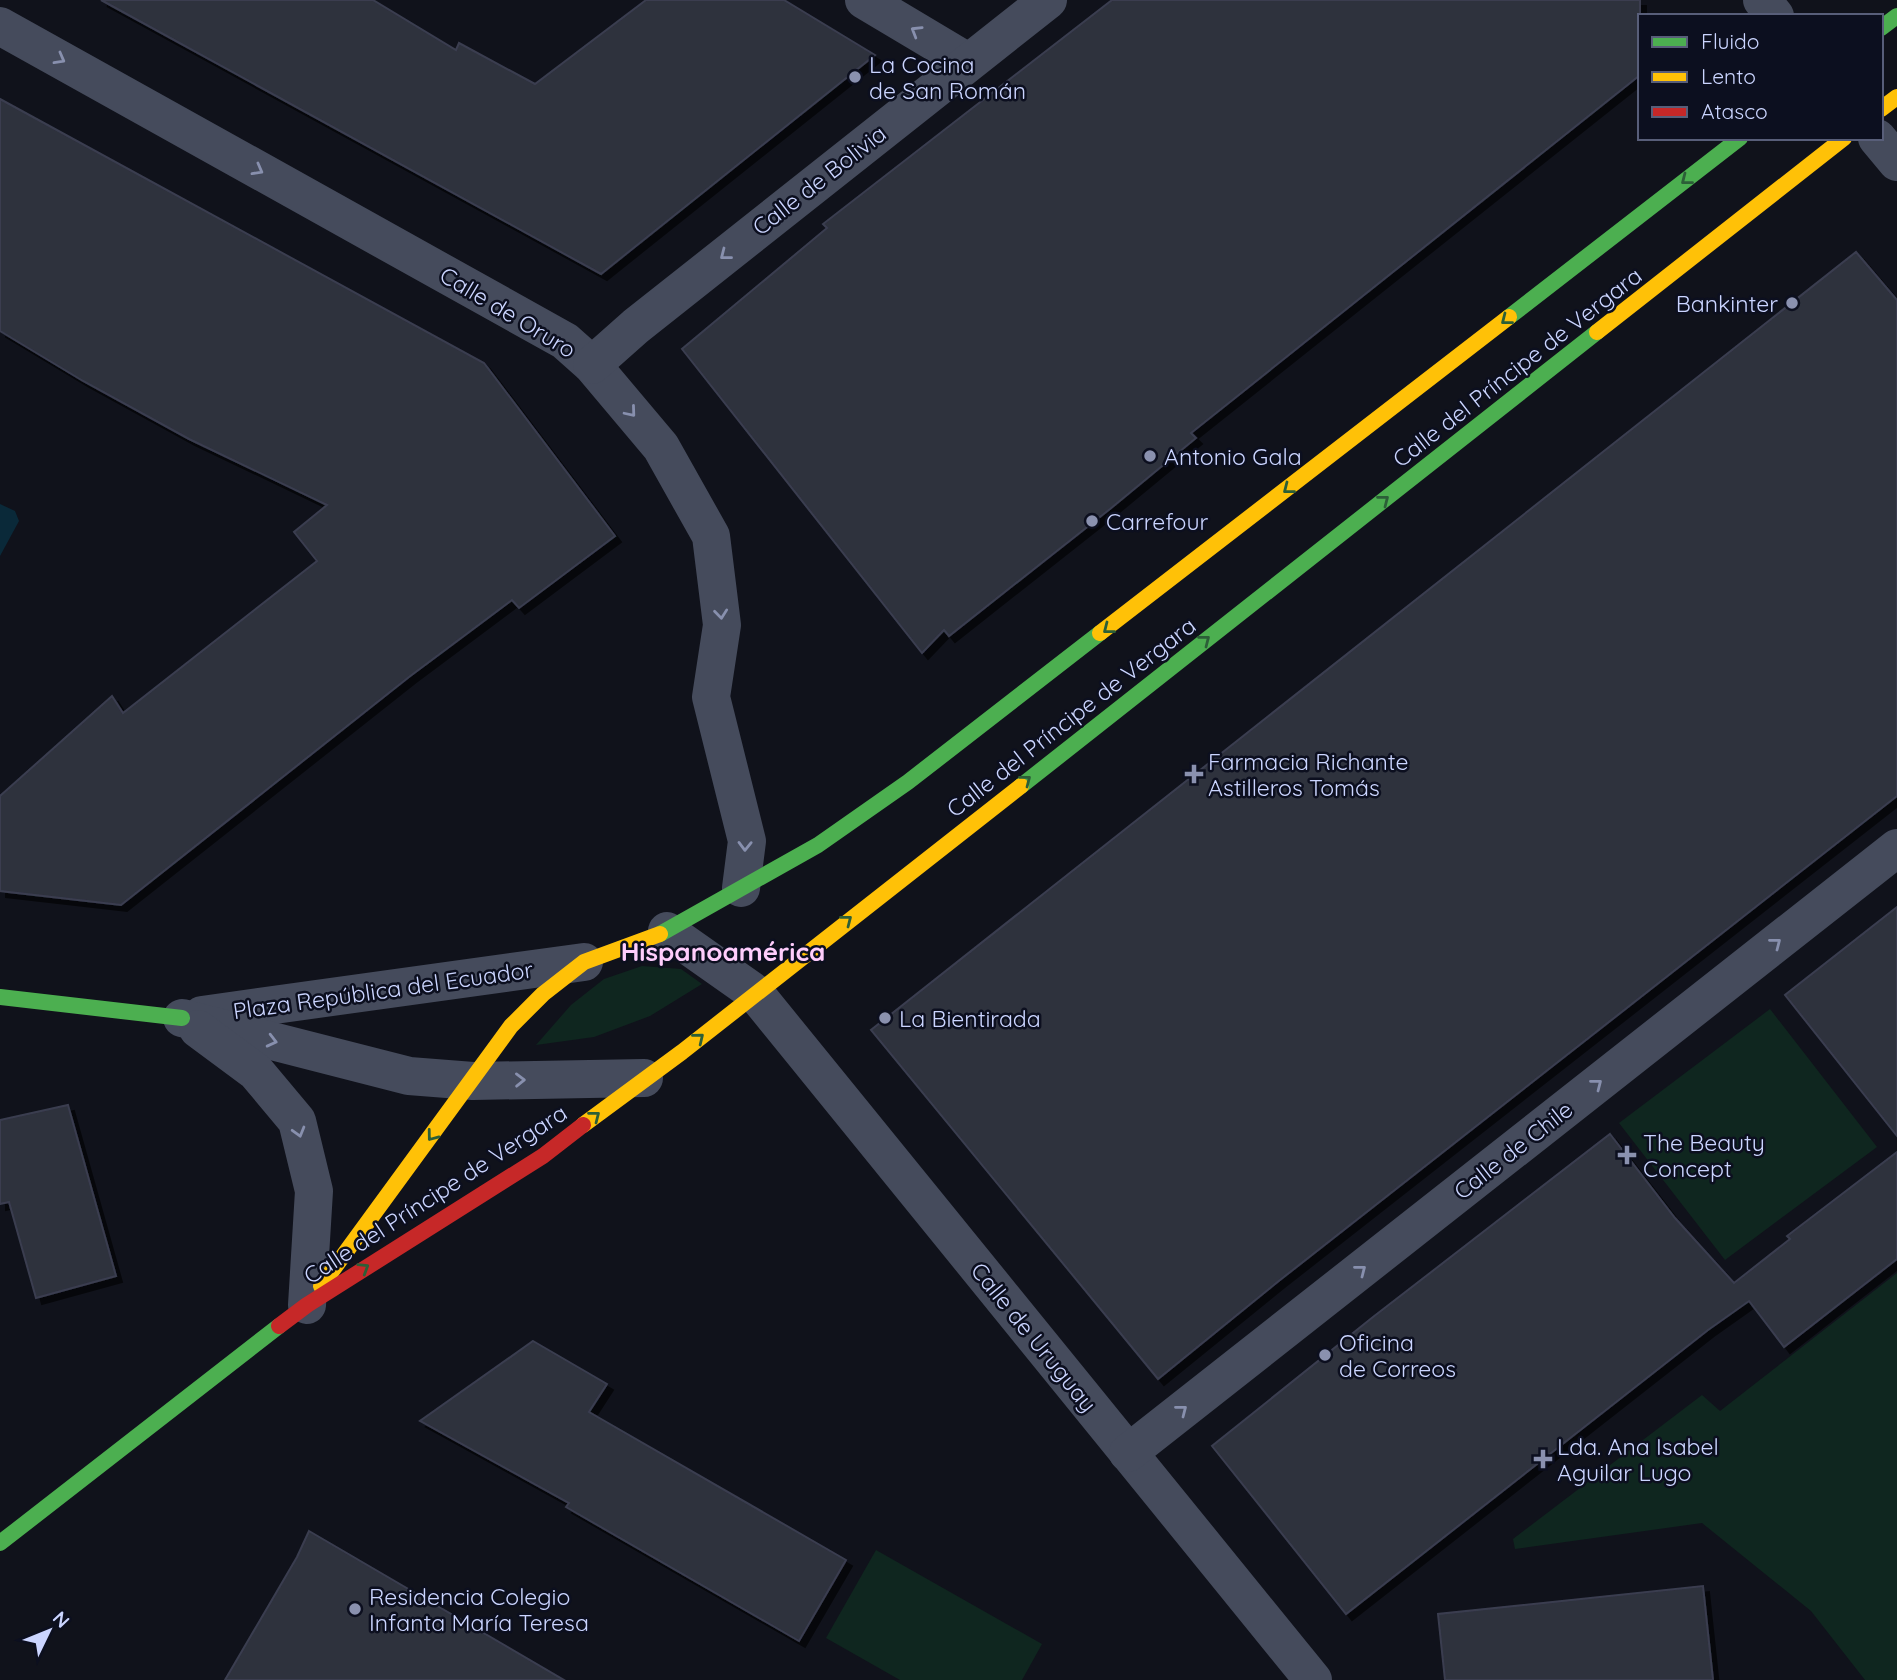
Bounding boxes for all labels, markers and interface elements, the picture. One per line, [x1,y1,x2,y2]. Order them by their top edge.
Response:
legend [1638,14,1883,140]
one-way arrow [910,26,923,39]
text: Fluido [1701,28,1759,54]
place label: La Cocina de San Román [869,50,1026,105]
one-way arrow [52,51,65,64]
text: Lento [1701,63,1756,89]
marker: La Cocina de San Román [847,69,863,85]
text: Atasco [1701,98,1768,124]
street label: Calle de Bolivia [746,119,892,241]
one-way arrow [251,162,264,175]
one-way arrow [1681,172,1693,185]
one-way arrow [721,246,733,259]
street label: Calle de Oruro [435,260,581,364]
street label: Calle del Príncipe de Vergara [1387,261,1647,473]
place label: Bankinter [1676,289,1778,318]
marker: Bankinter [1784,295,1800,311]
one-way arrow [1501,311,1514,324]
one-way arrow [623,403,635,416]
place label: Antonio Gala [1164,442,1302,471]
marker: Antonio Gala [1142,448,1158,464]
one-way arrow [1283,481,1296,494]
one-way arrow [1377,495,1389,508]
place label: Carrefour [1106,507,1209,536]
marker: Carrefour [1084,513,1100,529]
one-way arrow [713,609,728,620]
street label: Calle del Príncipe de Vergara [941,611,1201,823]
one-way arrow [1104,621,1116,634]
one-way arrow [1198,636,1210,649]
place label: Farmacia Richante Astilleros Tomás [1208,747,1409,802]
marker: Farmacia Richante Astilleros Tomás [1186,766,1202,782]
one-way arrow [1018,776,1031,789]
one-way arrow [737,841,753,852]
one-way arrow [839,916,852,929]
district label: Hispanoamérica [621,935,825,968]
one-way arrow [1768,938,1781,951]
street label: Plaza República del Ecuador [231,955,535,1025]
place label: La Bientirada [899,1004,1041,1033]
marker: La Bientirada [877,1010,893,1026]
one-way arrow [266,1033,278,1047]
one-way arrow [691,1034,704,1046]
one-way arrow [515,1072,525,1088]
one-way arrow [1590,1079,1602,1092]
street label: Calle de Chile [1448,1095,1578,1205]
street label: Calle del Príncipe de Vergara [298,1098,572,1290]
one-way arrow [587,1111,599,1124]
one-way arrow [291,1126,305,1138]
one-way arrow [428,1128,441,1140]
place label: The Beauty Concept [1643,1128,1765,1183]
marker: The Beauty Concept [1617,1145,1637,1165]
street label: Calle de Uruguay [965,1256,1103,1418]
one-way arrow [357,1264,370,1277]
one-way arrow [1353,1265,1365,1278]
place label: Oficina de Correos [1339,1328,1456,1383]
marker: Oficina de Correos [1317,1347,1333,1363]
one-way arrow [1174,1406,1187,1419]
place label: Lda. Ana Isabel Aguilar Lugo [1557,1432,1719,1487]
marker: Lda. Ana Isabel Aguilar Lugo [1535,1451,1551,1467]
place label: Residencia Colegio Infanta María Teresa [369,1582,589,1637]
north arrow [14,1596,84,1666]
marker: Residencia Colegio Infanta María Teresa [347,1601,363,1617]
text: N [48,1606,75,1633]

